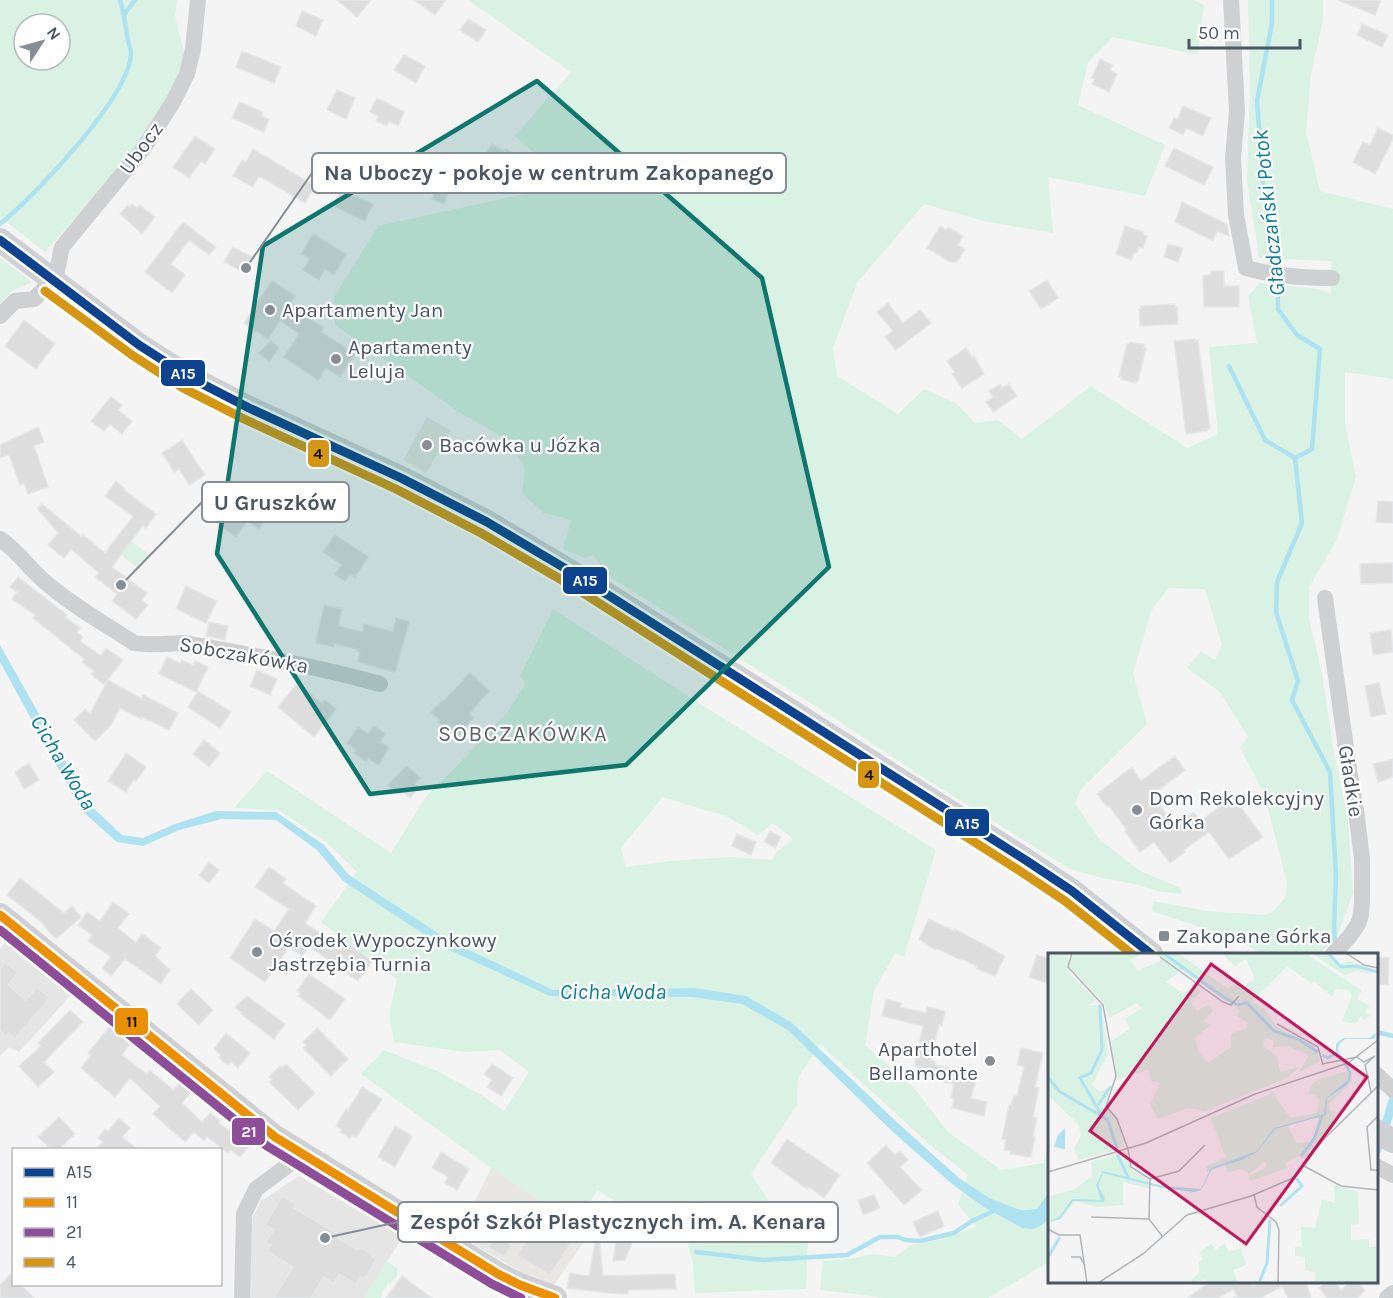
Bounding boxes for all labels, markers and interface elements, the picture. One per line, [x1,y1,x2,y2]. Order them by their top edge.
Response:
north arrow [12,12,72,72]
scale bar [1189,12,1300,50]
text: 50 m [1198,22,1240,44]
text: N [43,23,65,44]
street label: Ubocz [114,117,168,179]
water label: Gładczański Potok [1247,128,1291,297]
callout: Na Uboczy - pokoje w centrum Zakopanego [312,153,786,193]
text: Na Uboczy - pokoje w centrum Zakopanego [324,160,774,186]
place label: Apartamenty Jan [282,298,443,322]
marker: Apartamenty Jan [263,303,277,317]
place label: Apartamenty Leluja [348,335,472,383]
marker: Apartamenty Leluja [329,352,343,366]
line badge: A15 [160,359,206,387]
text: A15 [170,364,196,383]
place label: Bacówka u Józka [439,433,601,457]
marker: Bacówka u Józka [420,438,434,452]
line badge: 4 [307,439,330,468]
text: 4 [313,444,323,463]
callout: U Gruszków [202,482,349,522]
text: U Gruszków [214,490,337,516]
line badge: A15 [562,566,608,595]
text: A15 [572,571,598,590]
street label: Sobczakówka [177,632,311,678]
water label: Cicha Woda [25,710,102,815]
district label: SOBCZAKÓWKA [438,720,608,747]
street label: Gładkie [1333,743,1369,819]
line badge: 4 [857,760,880,789]
text: 4 [864,765,874,784]
place label: Dom Rekolekcyjny Górka [1149,786,1324,834]
marker: Dom Rekolekcyjny Górka [1130,803,1144,817]
line badge: A15 [944,808,990,837]
text: A15 [954,814,980,833]
place label: Zakopane Górka [1176,924,1332,948]
place label: Ośrodek Wypoczynkowy Jastrzębia Turnia [269,928,497,976]
marker: Zakopane Górka [1157,929,1171,943]
marker: Ośrodek Wypoczynkowy Jastrzębia Turnia [250,945,264,959]
inset map [1048,953,1378,1283]
water label: Cicha Woda [560,979,666,1005]
line badge: 11 [114,1007,149,1036]
text: 11 [126,1012,138,1031]
place label: Aparthotel Bellamonte [868,1037,978,1085]
marker: Aparthotel Bellamonte [983,1054,997,1068]
line badge: 21 [231,1117,266,1146]
text: 21 [241,1122,257,1141]
legend [12,1148,222,1286]
text: A15 [66,1161,92,1183]
text: 11 [66,1191,78,1213]
callout: Zespół Szkół Plastycznych im. A. Kenara [398,1202,838,1242]
text: Zespół Szkół Plastycznych im. A. Kenara [410,1209,826,1235]
text: 21 [66,1221,82,1243]
text: 4 [66,1251,76,1273]

